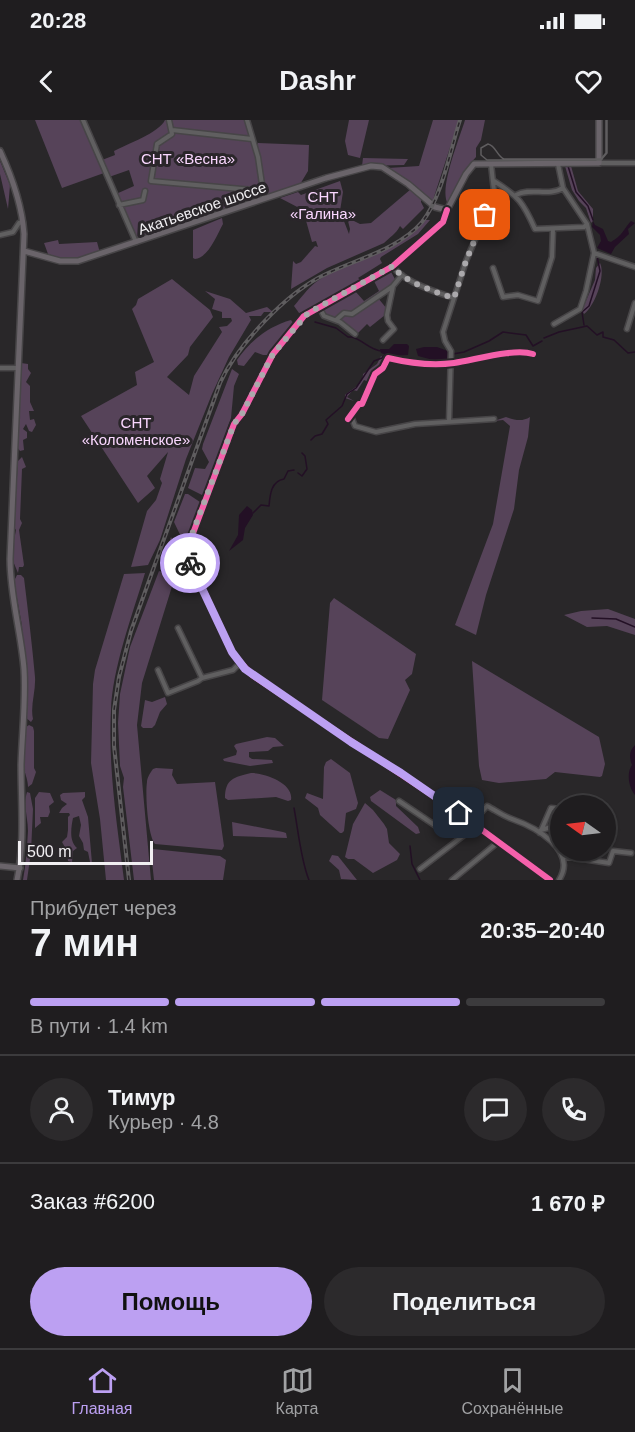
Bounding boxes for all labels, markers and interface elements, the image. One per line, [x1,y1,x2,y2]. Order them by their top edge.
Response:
text: 20:28 [30,8,86,33]
icon: back [30,65,63,98]
icon: heart [572,65,605,98]
text: Dashr [279,66,356,96]
park label: СНТ «Весна» [141,150,235,167]
street label: Акатьевское шоссе [136,178,268,238]
park label: СНТ «Галина» [290,188,356,222]
pin [459,189,510,240]
icon: bag [468,198,501,231]
park label: СНТ «Коломенское» [82,414,190,448]
courier [160,533,220,593]
icon: bike [174,547,207,580]
pin [433,787,484,838]
north arrow [550,795,616,861]
map controls [550,795,616,861]
icon: home [442,796,475,829]
scale bar [18,838,153,866]
text: 500 m [27,843,71,860]
text: Прибудет через [30,897,176,919]
text: 20:35–20:40 [480,918,605,943]
text: 7 мин [30,921,139,964]
text: В пути · 1.4 km [30,1015,168,1037]
button: person [30,1078,93,1141]
button: chat [464,1078,527,1141]
button: phone [542,1078,605,1141]
text: Тимур [108,1085,176,1110]
text: Курьер · 4.8 [108,1111,219,1133]
text: Заказ #6200 [30,1189,155,1214]
text: 1 670 ₽ [531,1191,605,1216]
button: Помощь [30,1267,312,1336]
button: Поделиться [324,1267,605,1336]
tab: Главная [72,1364,132,1418]
tab: Карта [276,1364,318,1418]
tab: Сохранённые [462,1364,563,1418]

